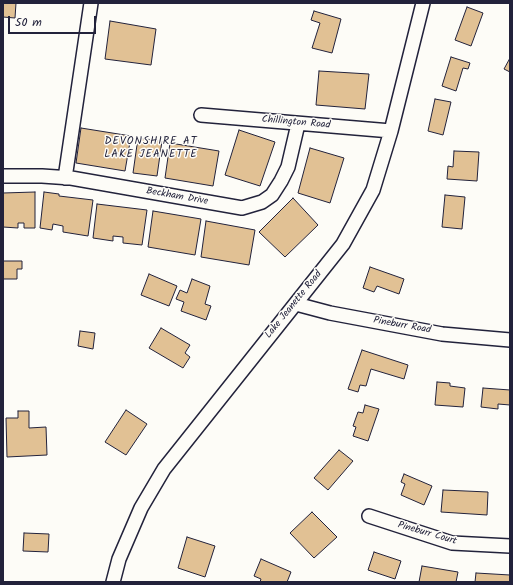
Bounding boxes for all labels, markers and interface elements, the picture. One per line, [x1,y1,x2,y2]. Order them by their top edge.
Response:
scale bar [10,8,98,34]
text: 50 m [15,13,42,32]
street label: Chillington Road [261,114,331,132]
district label: DEVONSHIRE AT LAKE JEANETTE [104,135,198,161]
street label: Beckham Drive [145,186,209,208]
street label: Lake Jeanette Road [263,269,325,341]
street label: Pineburr Road [372,315,432,337]
street label: Pineburr Court [396,520,458,548]

